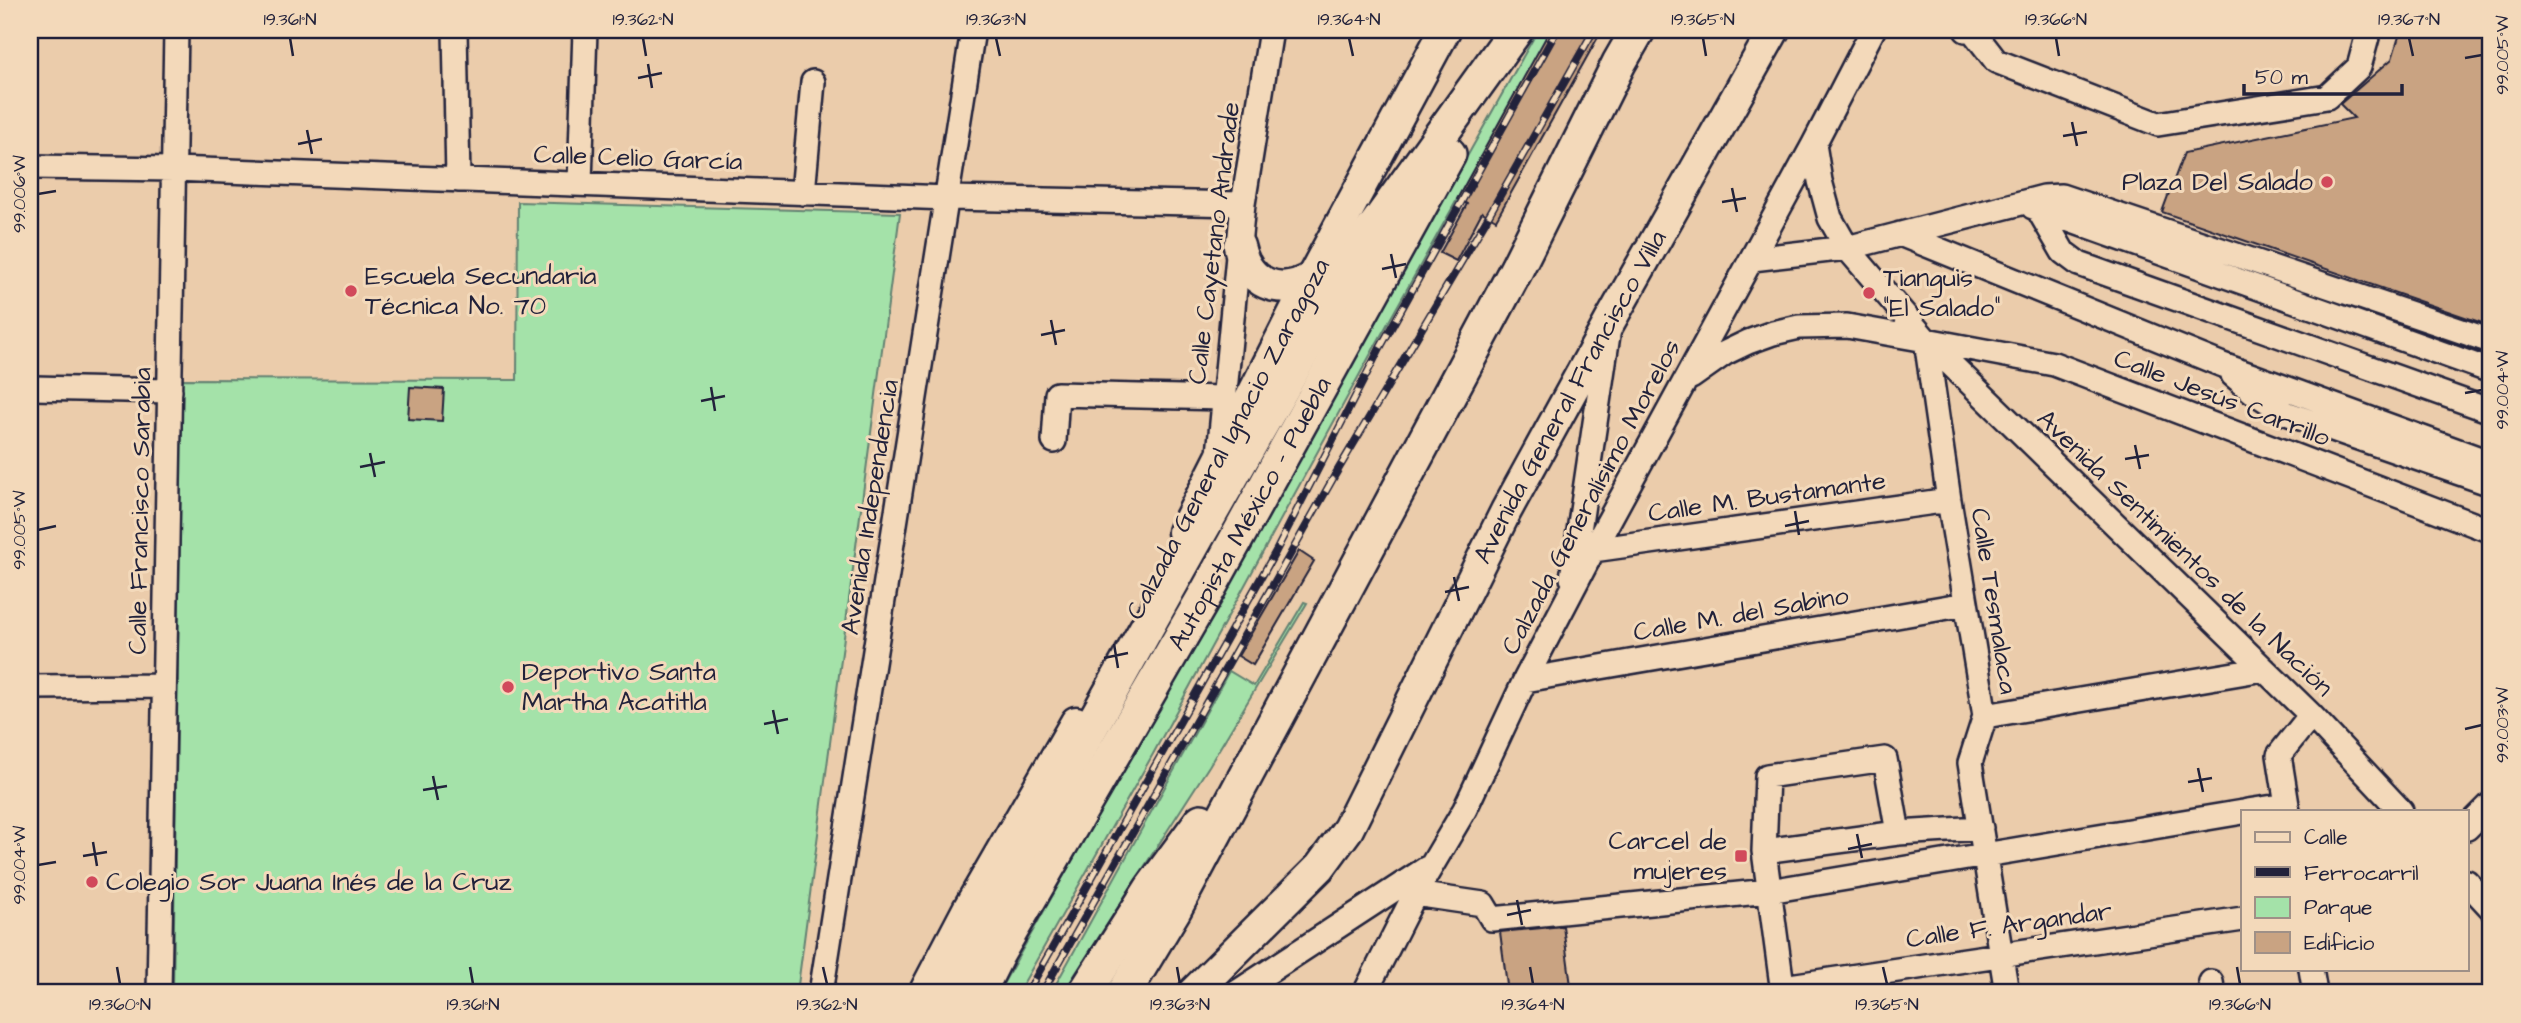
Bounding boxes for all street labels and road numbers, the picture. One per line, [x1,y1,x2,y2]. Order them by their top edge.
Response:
street label: Calle Cayetano Andrade [1179,100,1251,386]
street label: Calle Celio García [533,136,743,180]
street label: Avenida General Francisco Villa [1465,224,1676,570]
street label: Calzada General Ignacio Zaragoza [1117,252,1341,627]
street label: Calzada Generalísimo Morelos [1492,333,1690,661]
street label: Calle Jesús Carrillo [2109,340,2336,456]
street label: Calle Francisco Sarabia [119,367,161,655]
street label: Autopista México - Puebla [1159,370,1340,657]
street label: Avenida Independencia [832,377,908,637]
street label: Avenida Sentimientos de la Nación [2029,401,2341,705]
street label: Calle M. Bustamante [1646,463,1888,531]
street label: Calle Tesmalaca [1962,505,2026,697]
street label: Calle M. del Sabino [1631,577,1852,651]
street label: Calle F. Argandar [1904,893,2115,959]

